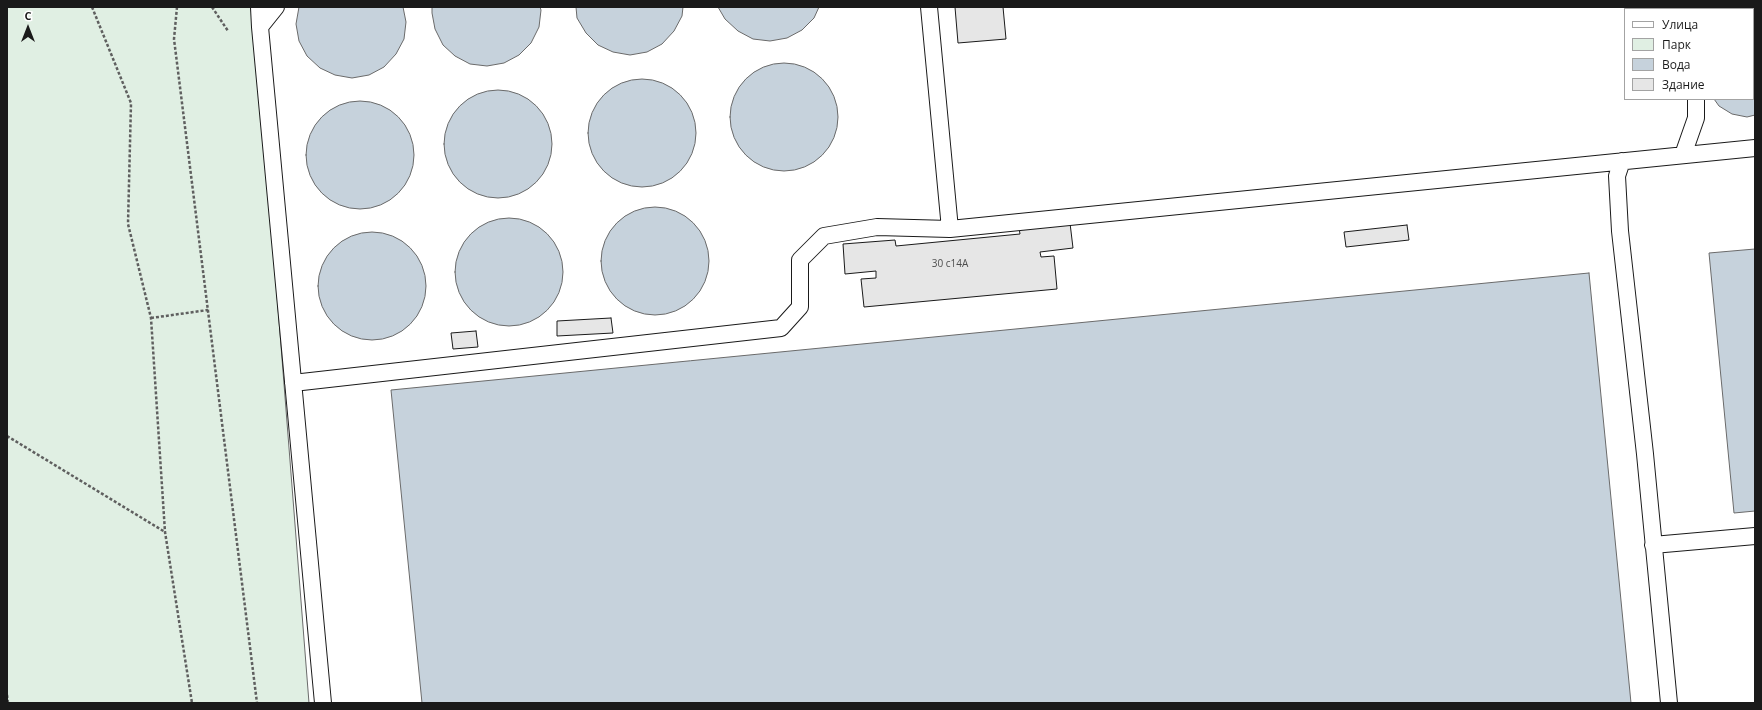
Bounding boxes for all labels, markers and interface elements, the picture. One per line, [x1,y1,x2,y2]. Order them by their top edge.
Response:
north arrow [8,8,48,48]
text: С [24,8,32,23]
legend [1624,8,1754,100]
text: Улица [1662,16,1698,33]
text: Парк [1662,36,1691,53]
text: Вода [1662,56,1691,73]
text: Здание [1662,76,1705,93]
house number: 30 с14А [932,258,968,270]

